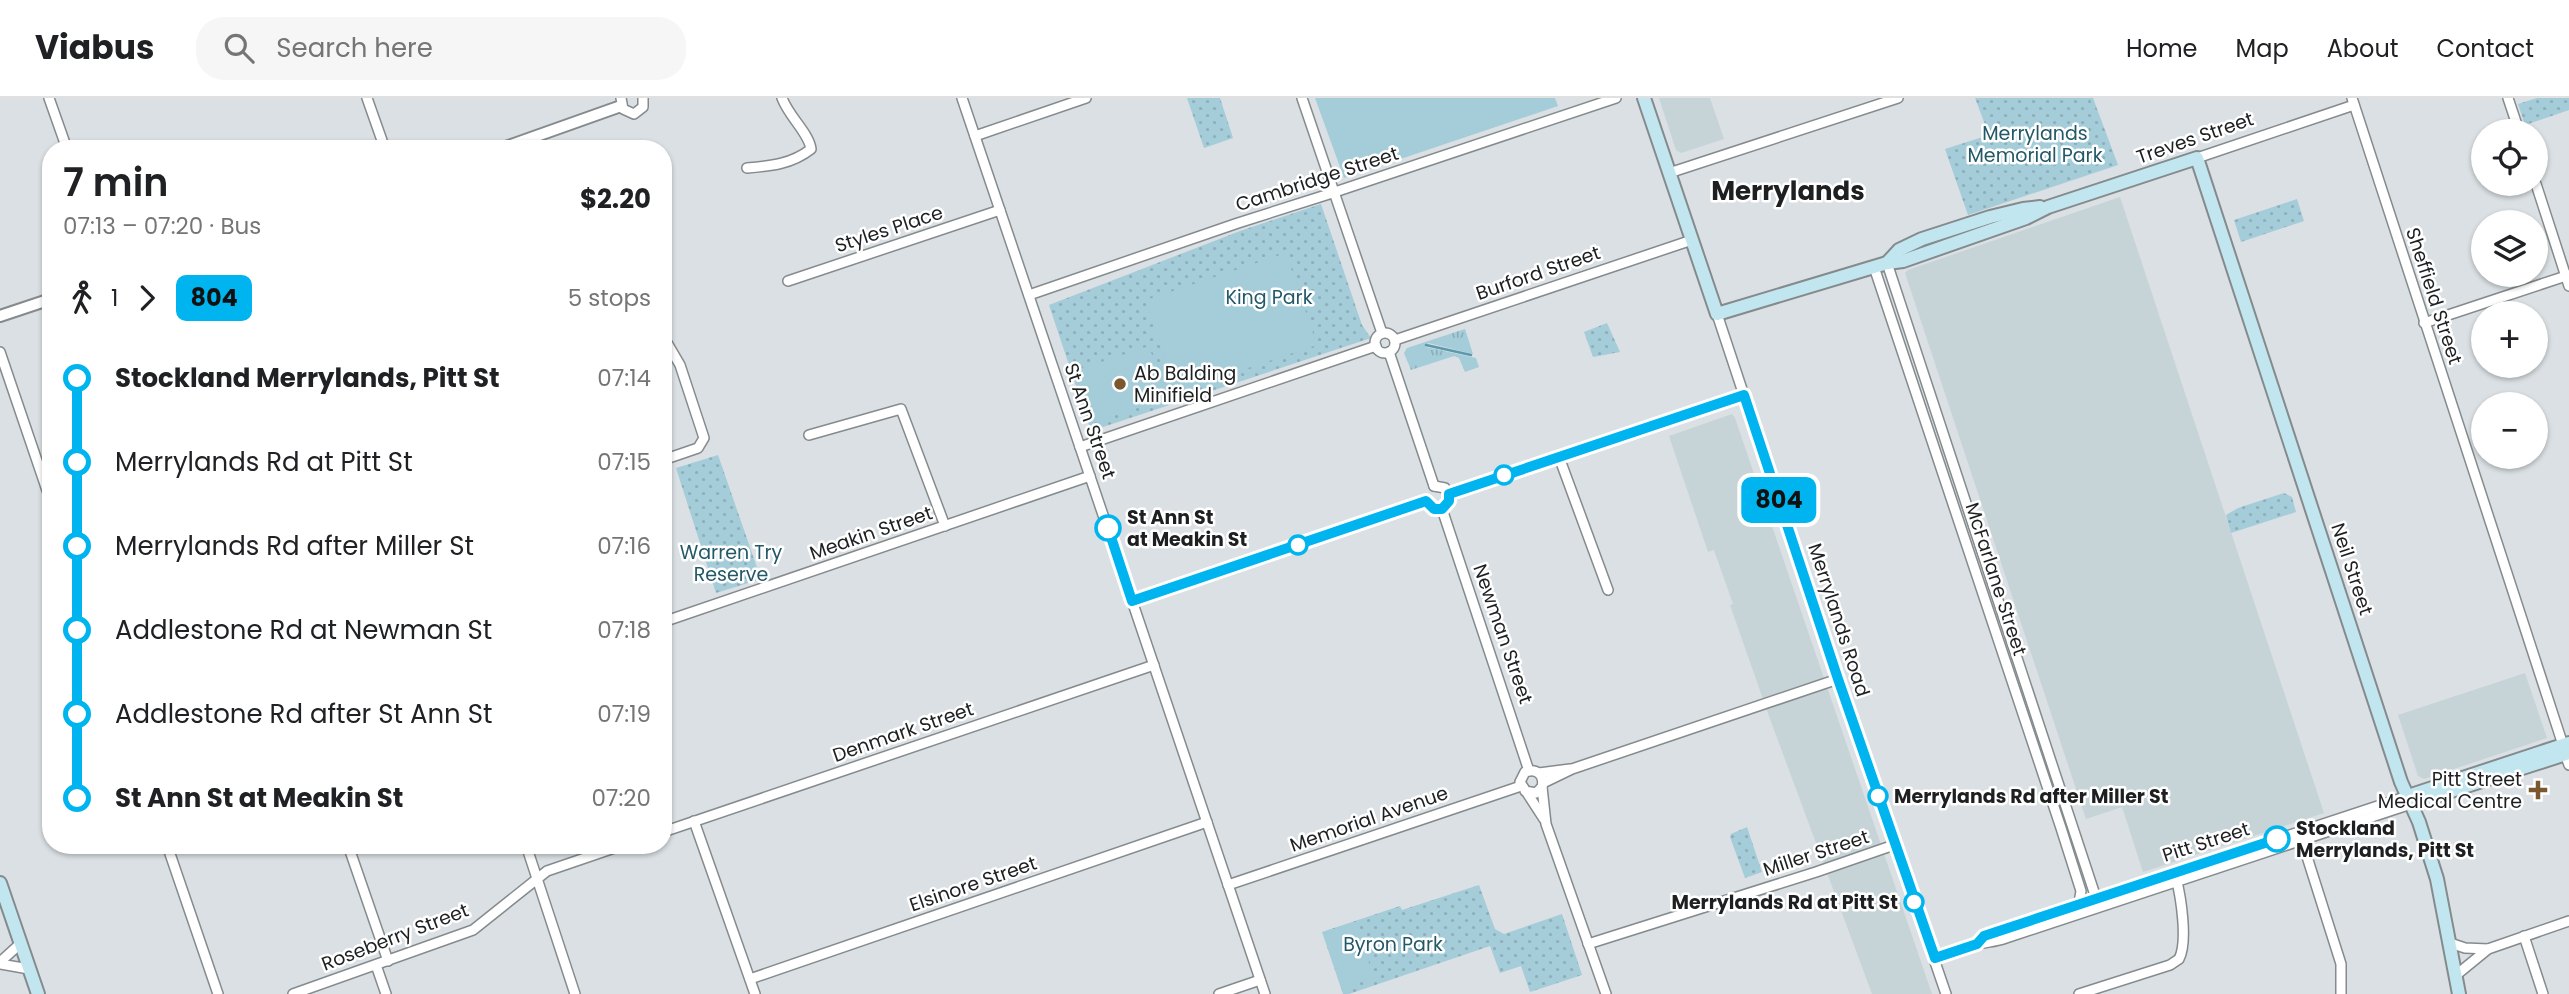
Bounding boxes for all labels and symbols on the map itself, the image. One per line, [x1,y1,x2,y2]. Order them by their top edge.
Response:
street label: Treves Street [2133,105,2257,171]
park label: Merrylands Memorial Park [1968,120,2103,169]
street label: Cambridge Street [1232,140,1402,218]
district label: Merrylands [1711,173,1865,209]
street label: Styles Place [832,199,946,259]
street label: Sheffield Street [2399,224,2469,368]
street label: Burford Street [1472,239,1604,307]
park label: King Park [1226,284,1313,311]
street label: St Ann Street [1058,359,1122,483]
place label: Ab Balding Minifield [1134,360,1236,409]
marker: Ab Balding Minifield [1112,376,1128,392]
unlabelled marker [1494,465,1514,485]
line badge: 804 [1739,477,1819,523]
street label: Meakin Street [806,499,936,567]
street label: McFarlane Street [1959,499,2034,659]
place label: St Ann St at Meakin St [1127,504,1248,553]
marker: St Ann St at Meakin St [1095,515,1121,541]
street label: Neil Street [2324,520,2380,619]
unlabelled marker [1288,535,1308,555]
park label: Warren Try Reserve [680,539,783,588]
street label: Merrylands Road [1801,540,1877,700]
street label: Newman Street [1466,561,1540,707]
street label: Denmark Street [829,695,977,769]
place label: Pitt Street Medical Centre [2378,766,2522,815]
street label: Memorial Avenue [1286,779,1452,859]
marker: Pitt Street Medical Centre [2528,780,2548,800]
place label: Merrylands Rd after Miller St [1894,783,2169,810]
marker: Merrylands Rd after Miller St [1868,786,1888,806]
street label: Pitt Street [2159,815,2253,869]
place label: Stockland Merrylands, Pitt St [2296,815,2474,864]
street label: Miller Street [1760,823,1873,883]
marker: Stockland Merrylands, Pitt St [2264,826,2290,852]
street label: Elsinore Street [906,850,1040,918]
place label: Merrylands Rd at Pitt St [1671,889,1898,916]
marker: Merrylands Rd at Pitt St [1904,892,1924,912]
street label: Roseberry Street [318,896,473,977]
park label: Byron Park [1343,931,1443,958]

